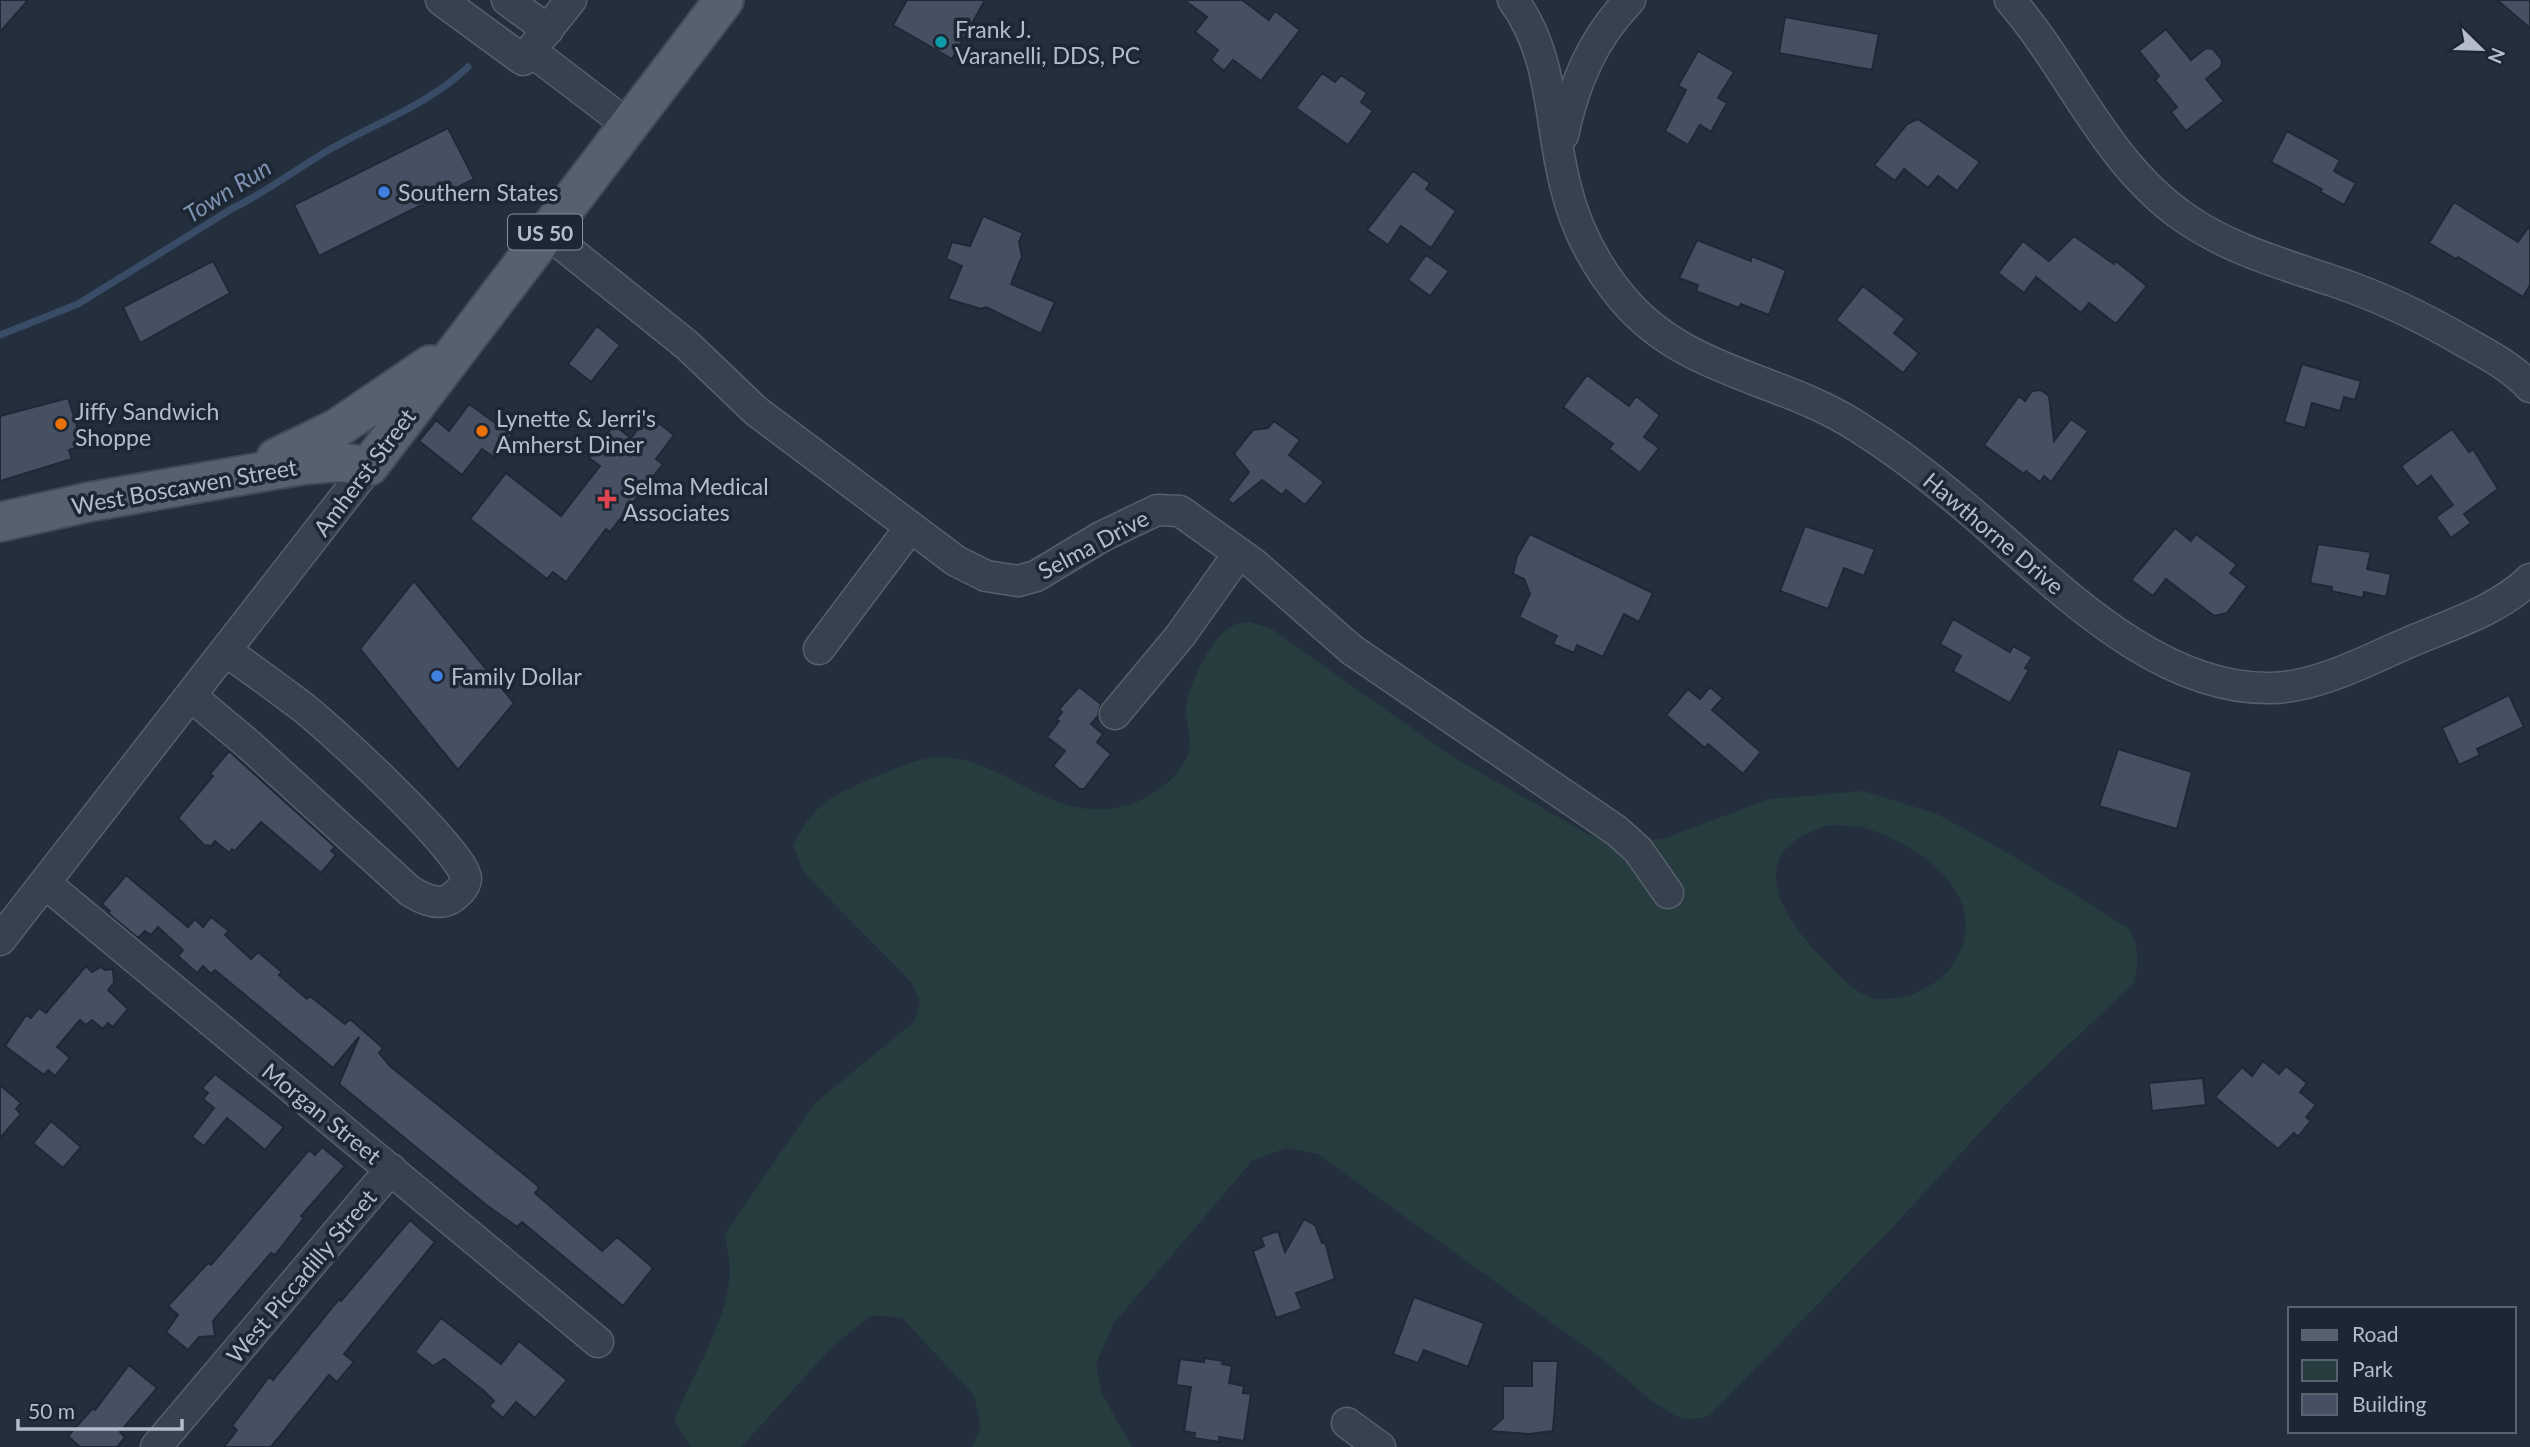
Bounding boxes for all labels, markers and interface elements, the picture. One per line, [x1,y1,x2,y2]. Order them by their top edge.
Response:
north arrow [2446,14,2516,84]
place label: Frank J. Varanelli, DDS, PC [955,15,1140,69]
marker: Frank J. Varanelli, DDS, PC [933,34,949,50]
text: N [2484,45,2511,67]
water label: Town Run [178,152,276,228]
place label: Southern States [398,178,558,206]
marker: Southern States [376,184,392,200]
road number: US 50 [508,215,582,250]
place label: Jiffy Sandwich Shoppe [75,397,219,451]
street label: Amherst Street [307,402,421,541]
place label: Lynette & Jerri's Amherst Diner [496,404,656,458]
marker: Jiffy Sandwich Shoppe [53,416,69,432]
marker: Lynette & Jerri's Amherst Diner [474,423,490,439]
street label: West Boscawen Street [69,452,300,520]
street label: Hawthorne Drive [1918,466,2070,600]
place label: Selma Medical Associates [623,472,769,526]
marker: Selma Medical Associates [597,489,617,509]
street label: Selma Drive [1033,503,1153,585]
place label: Family Dollar [451,662,583,690]
marker: Family Dollar [429,668,445,684]
street label: Morgan Street [257,1057,388,1170]
street label: West Piccadilly Street [220,1183,382,1369]
legend [2288,1307,2516,1433]
text: Road [2352,1321,2399,1346]
text: Park [2352,1356,2393,1381]
scale bar [18,1388,182,1432]
text: Building [2352,1391,2427,1416]
text: 50 m [28,1398,75,1423]

